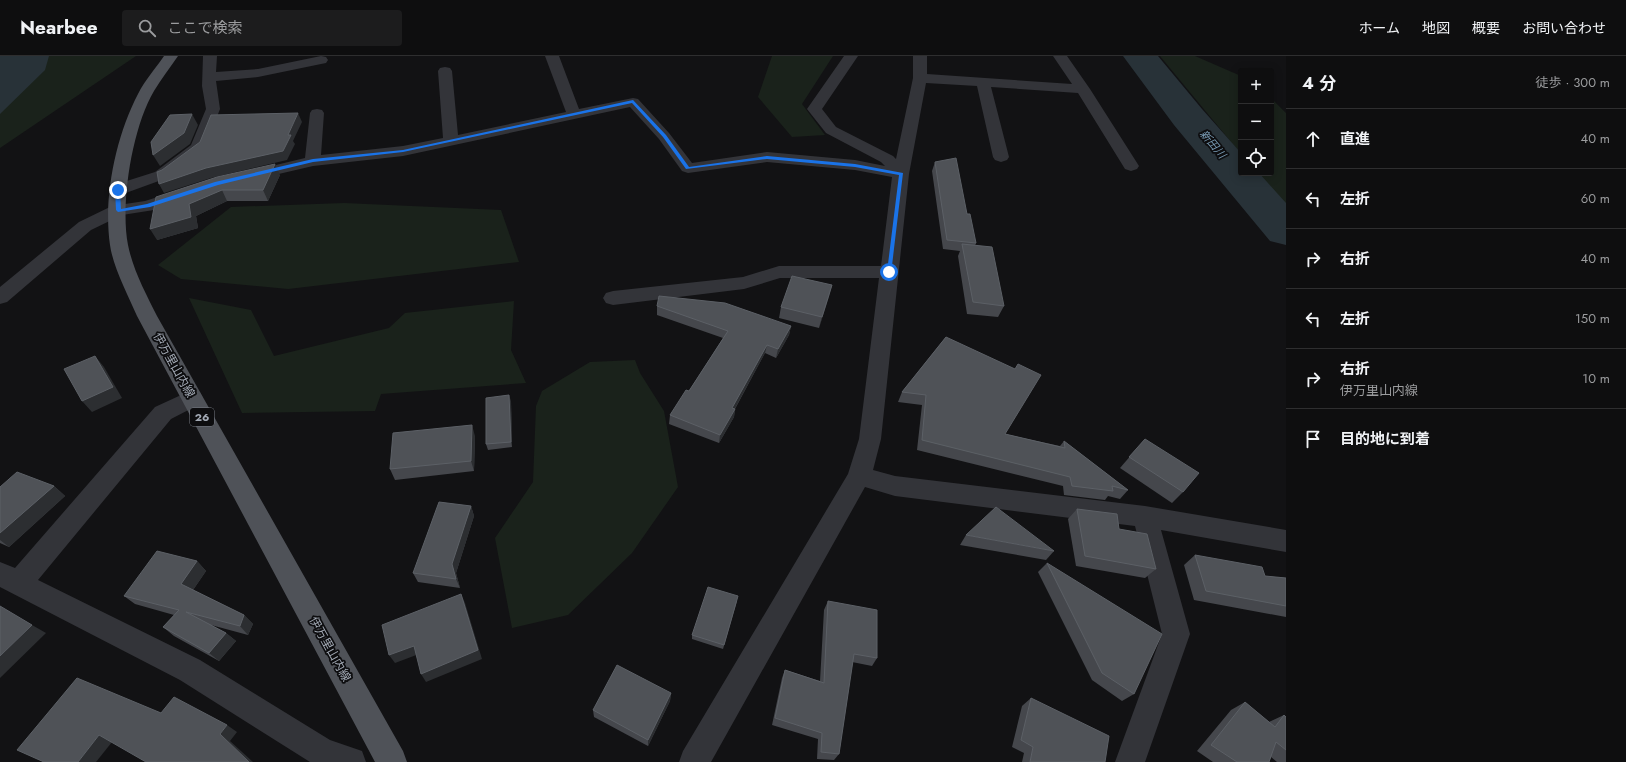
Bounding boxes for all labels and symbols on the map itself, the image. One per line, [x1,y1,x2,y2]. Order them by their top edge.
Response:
water label: 新田川 [1196,126,1230,163]
route end [109,181,127,199]
route start [880,263,898,281]
street label: 伊万里山内線 [149,329,199,401]
road number: 26 [190,408,214,426]
street label: 伊万里山内線 [305,613,355,685]

